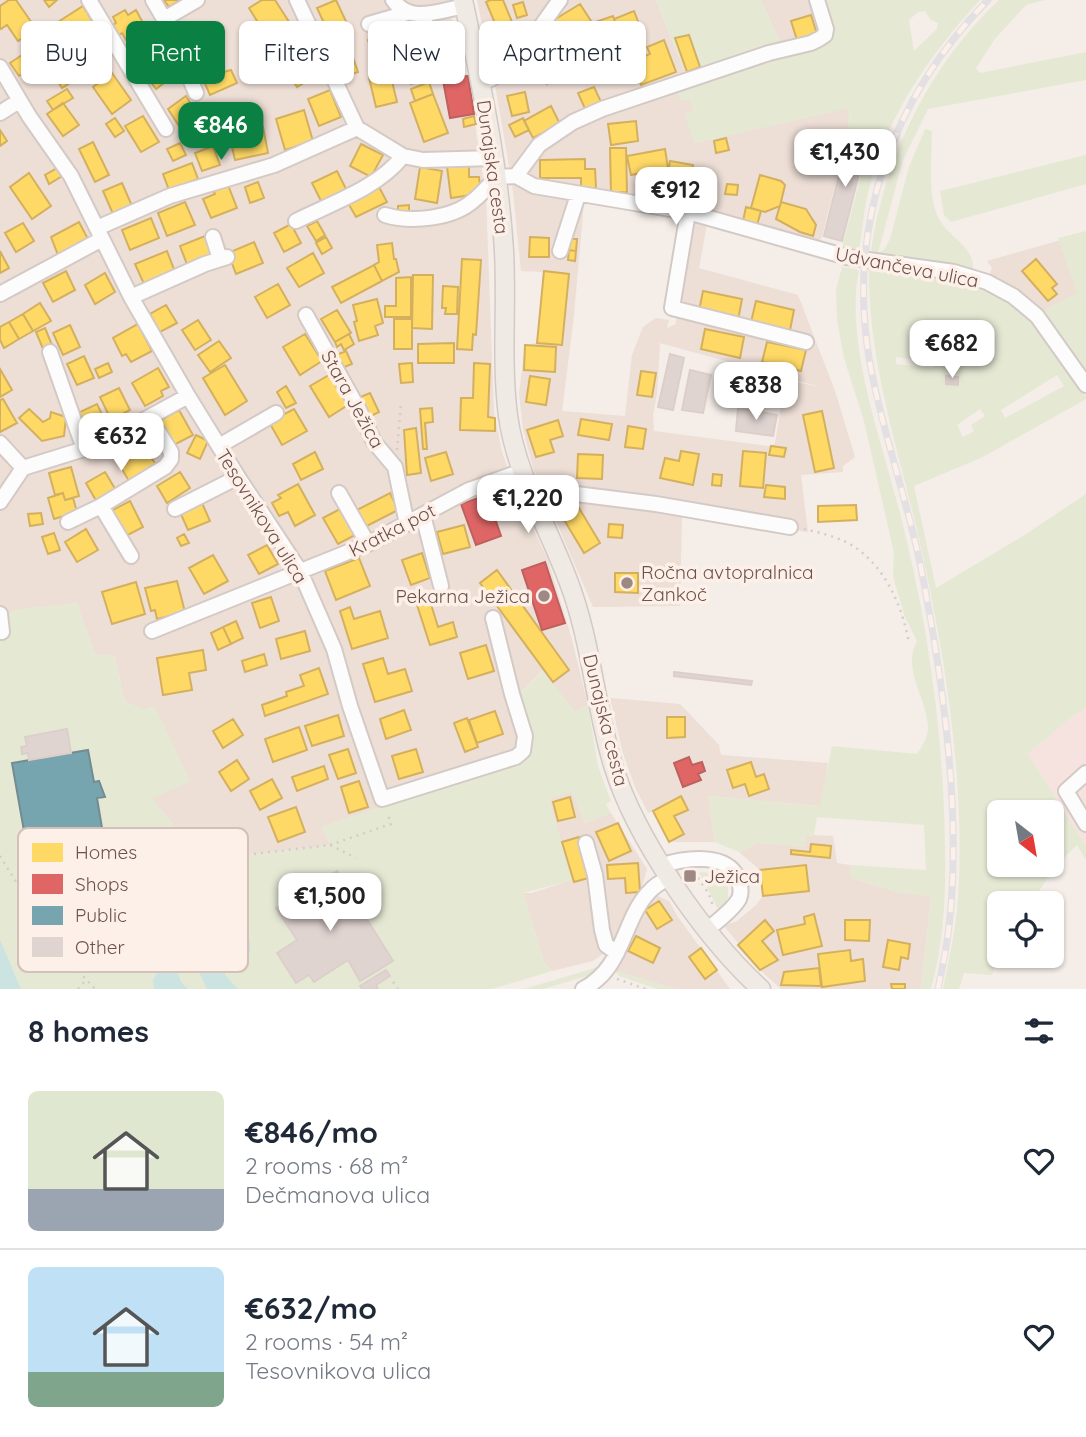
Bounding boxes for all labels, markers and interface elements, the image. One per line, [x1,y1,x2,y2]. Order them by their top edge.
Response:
chip: Buy [21,21,112,84]
chip: Rent [126,21,225,84]
chip: Filters [239,21,354,84]
chip: New [368,21,465,84]
chip: Apartment [479,21,646,84]
street label: Dunajska cesta [472,98,514,236]
pin: €846 [180,102,262,162]
text: €846 [194,110,248,139]
pin: €1,430 [788,130,902,189]
text: €1,430 [810,137,880,166]
pin: €912 [635,168,717,227]
text: €912 [651,175,701,204]
street label: Udvančeva ulica [833,241,981,293]
pin: €682 [911,320,993,380]
text: €682 [926,328,978,357]
street label: Stara Ježica [316,346,390,452]
pin: €838 [715,362,797,422]
text: €838 [730,370,782,399]
pin: €632 [80,414,162,473]
text: €632 [95,421,147,450]
street label: Tesovnikova ulica [211,444,313,588]
pin: €1,220 [471,476,585,535]
text: €1,220 [493,483,563,512]
street label: Kratka pot [345,498,439,562]
place label: Ročna avtopralnica Zankoč [641,560,814,606]
marker: Ročna avtopralnica Zankoč [619,575,635,591]
place label: Pekarna Ježica [395,584,530,608]
marker: Pekarna Ježica [536,588,552,604]
street label: Dunajska cesta [578,651,634,789]
north arrow [987,800,1064,877]
map controls [987,800,1064,968]
legend [18,828,248,972]
text: Homes [75,840,137,864]
place label: Ježica [704,864,760,888]
marker: Ježica [682,868,698,884]
text: Shops [75,872,128,896]
pin: €1,500 [273,874,387,933]
text: €1,500 [294,881,366,910]
button: locate [987,891,1064,968]
text: Public [75,903,127,927]
text: Other [75,935,126,959]
text: 8 homes [28,1012,149,1050]
icon: filters [1020,1012,1058,1050]
text: €846/mo [245,1113,378,1151]
icon: home [84,1119,168,1203]
icon: heart [1020,1142,1058,1180]
text: 2 rooms · 68 m² [245,1151,408,1180]
text: Dečmanova ulica [245,1180,430,1209]
text: €632/mo [245,1289,377,1327]
icon: home [84,1295,168,1379]
icon: heart [1020,1318,1058,1356]
text: 2 rooms · 54 m² [245,1327,408,1356]
text: Tesovnikova ulica [245,1356,431,1385]

